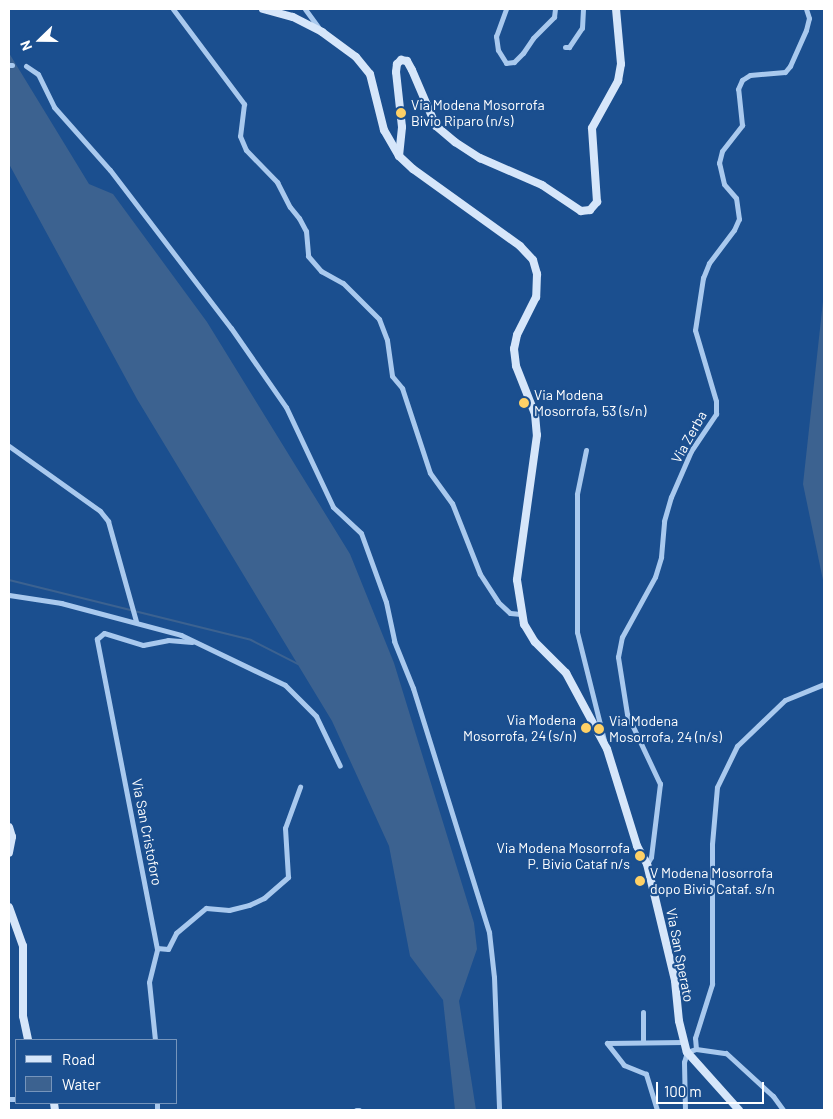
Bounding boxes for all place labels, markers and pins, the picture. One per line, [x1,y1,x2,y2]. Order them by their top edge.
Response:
place label: Via Modena Mosorrofa Bivio Riparo (n/s) [411,97,545,130]
marker: Via Modena Mosorrofa Bivio Riparo (n/s) [395,107,407,119]
place label: Via Modena Mosorrofa, 53 (s/n) [534,387,646,420]
marker: Via Modena Mosorrofa, 53 (s/n) [518,397,530,409]
place label: Via Modena Mosorrofa, 24 (s/n) [463,712,576,744]
place label: Via Modena Mosorrofa, 24 (n/s) [609,713,722,746]
marker: Via Modena Mosorrofa, 24 (s/n) [580,722,592,734]
marker: Via Modena Mosorrofa, 24 (n/s) [593,723,605,735]
place label: Via Modena Mosorrofa P. Bivio Cataf n/s [496,840,630,872]
marker: Via Modena Mosorrofa P. Bivio Cataf n/s [634,850,646,862]
place label: V Modena Mosorrofa dopo Bivio Cataf. s/n [650,865,775,898]
marker: V Modena Mosorrofa dopo Bivio Cataf. s/n [634,875,646,887]

